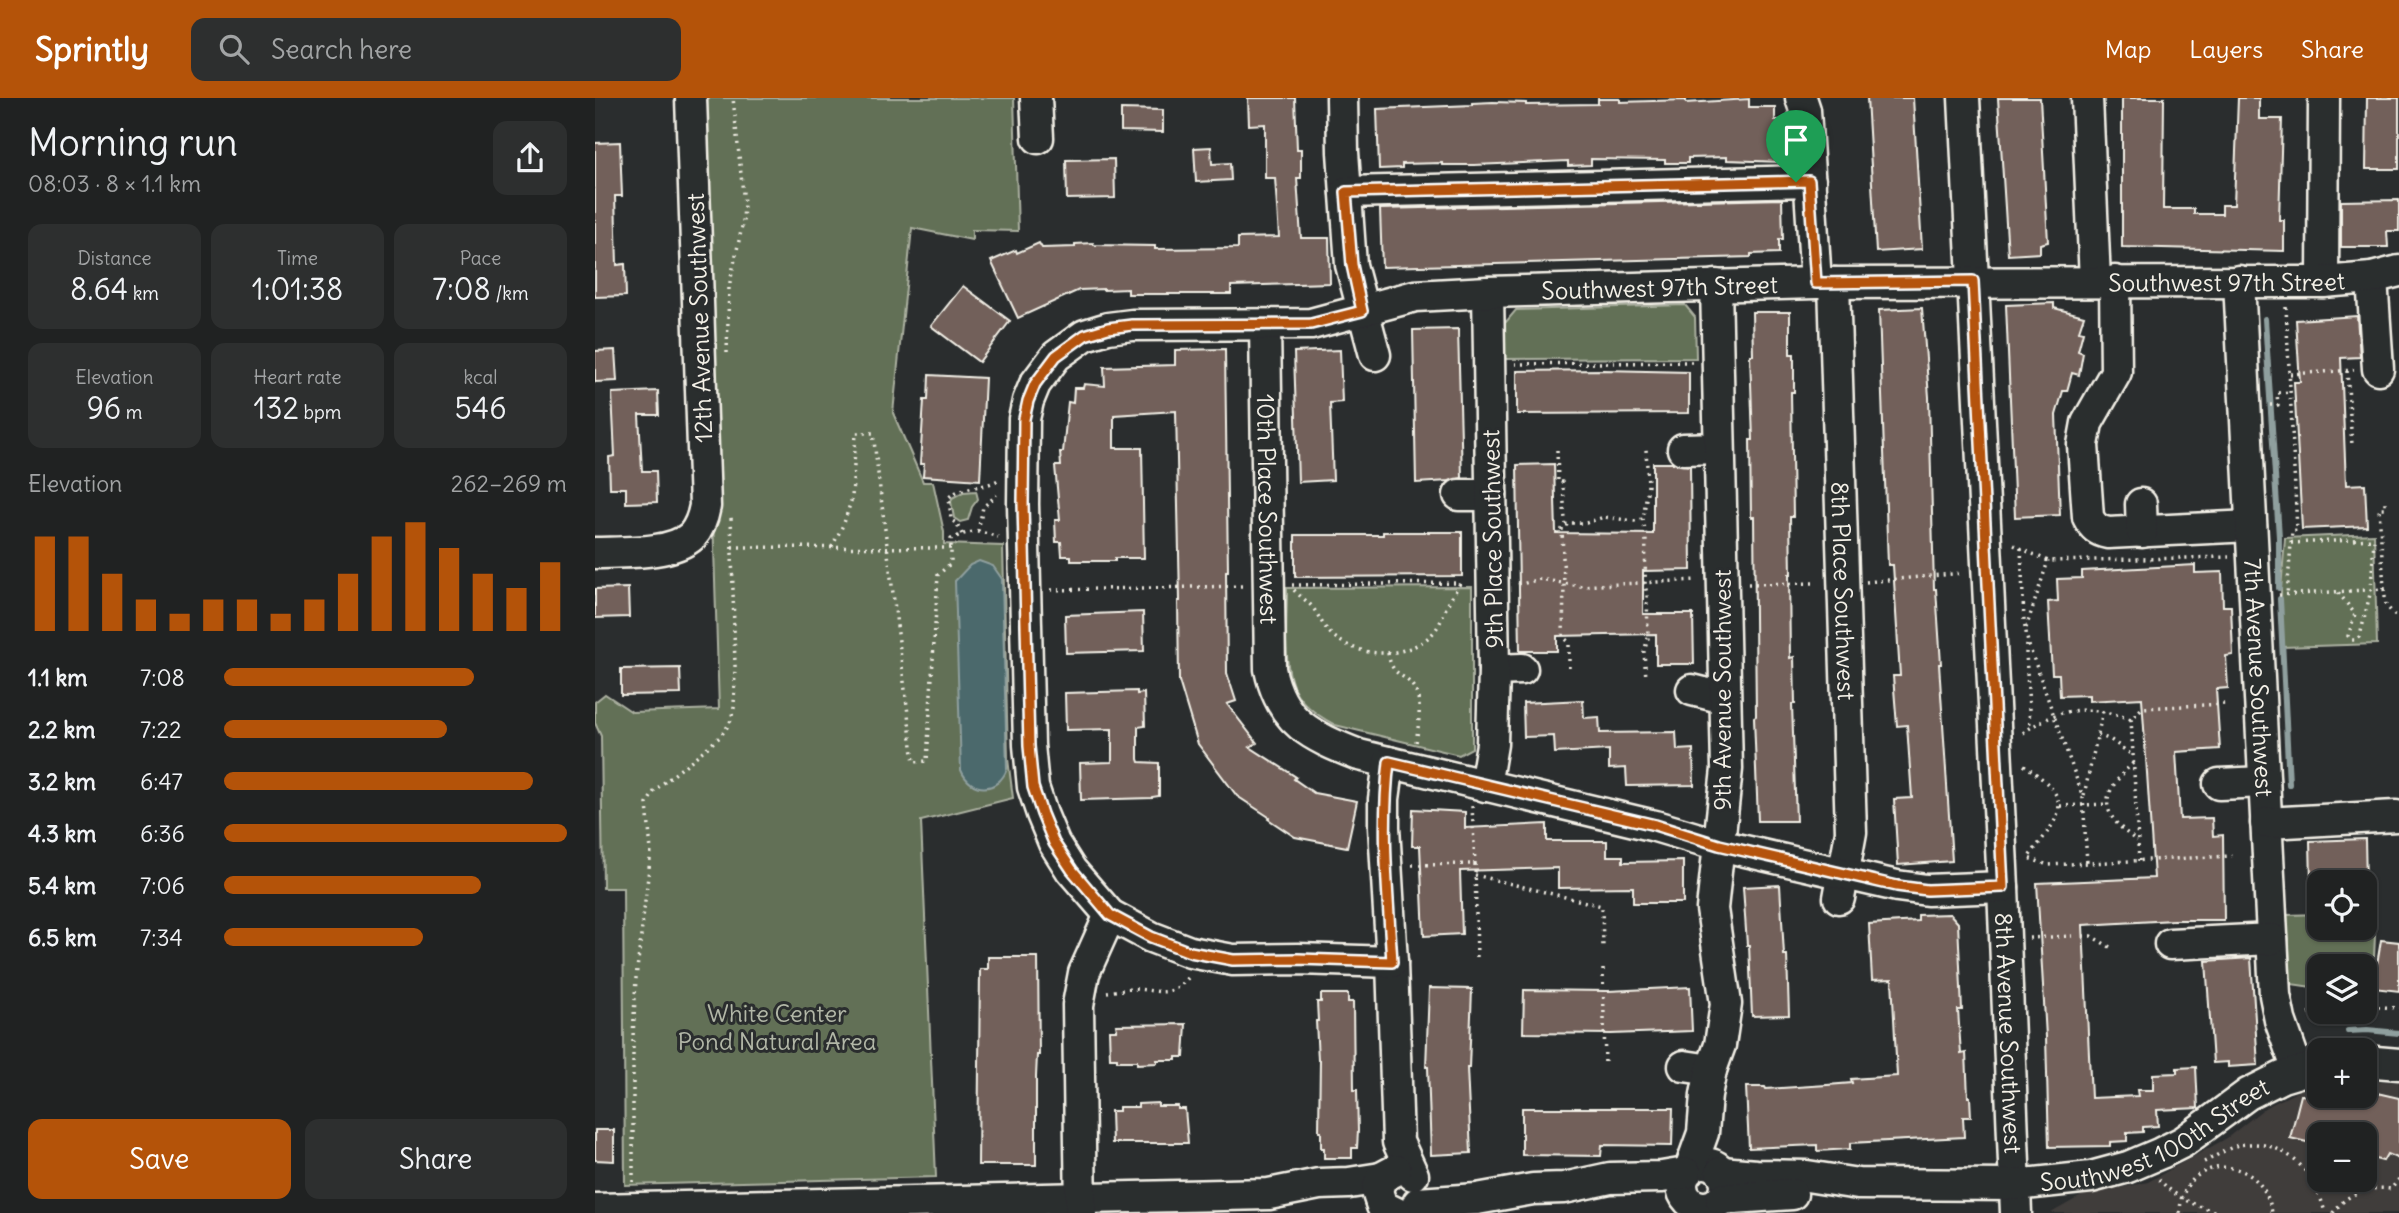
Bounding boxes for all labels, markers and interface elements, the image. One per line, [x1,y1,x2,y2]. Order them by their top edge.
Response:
search box [191,18,681,81]
text: Sprintly [35,28,149,70]
icon: search [215,30,253,68]
text: Search here [271,33,412,66]
text: Map [2105,34,2151,64]
text: Layers [2189,34,2263,64]
text: Share [2301,34,2364,64]
pin [1766,110,1826,182]
text: Morning run [28,119,238,166]
button: share [493,121,567,195]
icon: arrive [1777,121,1815,159]
text: 08:03 · 8 × 1.1 km [28,169,201,198]
street label: 12th Avenue Southwest [680,193,718,443]
text: Distance [77,246,152,270]
text: Time [277,246,318,270]
text: Pace [460,246,501,270]
street label: Southwest 97th Street [2108,265,2346,297]
street label: Southwest 97th Street [1541,269,1778,306]
text: 8.64 [70,270,128,308]
text: 1:01:38 [252,270,343,308]
text: 7:08 [432,270,491,308]
text: km [128,281,159,305]
text: /km [491,281,529,305]
text: Elevation [76,365,153,389]
text: Heart rate [253,365,342,389]
text: kcal [463,365,498,389]
text: 96 [87,389,121,427]
text: 132 [254,389,299,427]
text: 546 [455,389,506,427]
street label: 10th Place Southwest [1251,394,1284,624]
text: m [121,400,142,424]
text: bpm [299,400,341,424]
street label: 9th Place Southwest [1475,429,1509,649]
text: Elevation [28,469,122,498]
text: 262–269 m [451,469,567,498]
street label: 8th Place Southwest [1825,481,1862,701]
street label: 7th Avenue Southwest [2238,557,2280,798]
street label: 9th Avenue Southwest [1707,569,1737,811]
text: 1.1 km [28,663,87,692]
text: 7:08 [140,663,185,692]
text: 2.2 km [28,715,95,744]
text: 7:22 [140,715,182,744]
text: 3.2 km [28,767,96,796]
text: 6:47 [140,767,183,796]
text: 4.3 km [28,819,97,848]
text: 6:36 [140,819,185,848]
map controls [2307,870,2377,1192]
button: locate [2307,870,2377,940]
text: 5.4 km [28,871,96,900]
text: 7:06 [140,871,185,900]
street label: 8th Avenue Southwest [1989,912,2029,1154]
text: 6.5 km [28,923,97,952]
text: 7:34 [140,923,183,952]
button: layers [2307,954,2377,1024]
park label: White Center Pond Natural Area [678,998,876,1056]
button: + [2307,1038,2377,1108]
street label: Southwest 100th Street [2038,1071,2274,1197]
button: Save [28,1119,291,1199]
button: Share [305,1119,567,1199]
button: − [2307,1122,2377,1192]

